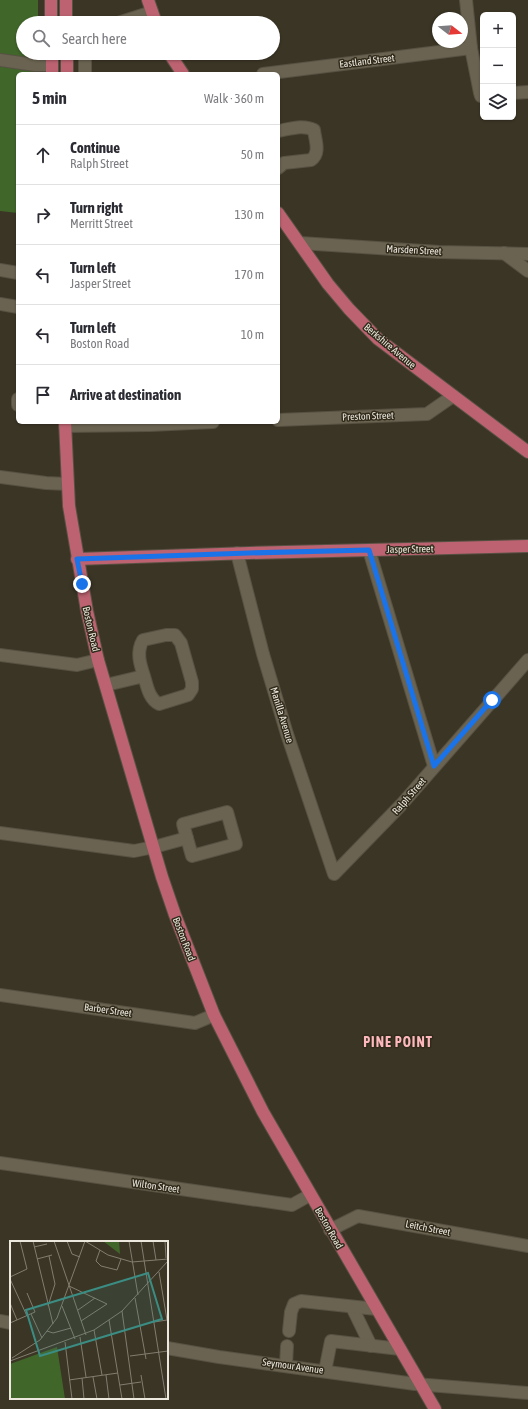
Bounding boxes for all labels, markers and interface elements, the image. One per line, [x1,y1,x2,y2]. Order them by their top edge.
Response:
north arrow [432,12,468,48]
map controls [480,12,516,120]
button: + [480,12,516,48]
search box [16,16,280,60]
icon: search [30,27,52,49]
text: Search here [62,30,127,47]
button: − [480,48,516,84]
street label: Eastland Street [339,52,395,70]
button: layers [480,84,516,120]
text: 5 min [32,88,67,108]
text: Walk · 360 m [204,91,264,106]
text: Continue [70,139,120,156]
icon: ahead [32,144,54,166]
text: 50 m [241,147,264,162]
text: Ralph Street [70,156,129,171]
text: Turn right [70,199,123,216]
icon: right [32,204,54,226]
text: 130 m [235,207,264,222]
text: Merritt Street [70,216,133,231]
street label: Marsden Street [386,243,442,257]
text: Turn left [70,259,116,276]
icon: left [32,264,54,286]
text: 170 m [235,267,264,282]
text: Jasper Street [70,276,131,291]
text: Turn left [70,319,116,336]
street label: Berkshire Avenue [362,321,418,371]
icon: left [32,324,54,346]
text: 10 m [241,327,264,342]
text: Boston Road [70,336,130,351]
icon: arrive [32,384,54,406]
text: Arrive at destination [70,386,181,403]
street label: Preston Street [342,410,394,422]
street label: Jasper Street [386,543,434,555]
route end [73,575,91,593]
street label: Boston Road [80,605,102,653]
street label: Manilla Avenue [268,686,296,745]
route start [483,691,501,709]
street label: Ralph Street [390,775,428,817]
street label: Boston Road [171,916,197,963]
street label: Barber Street [84,1001,133,1019]
district label: PINE POINT [363,1034,433,1050]
street label: Wilton Street [132,1177,181,1195]
street label: Boston Road [313,1205,345,1251]
street label: Leitch Street [405,1218,451,1238]
inset map [10,1241,168,1399]
street label: Seymour Avenue [262,1356,325,1376]

